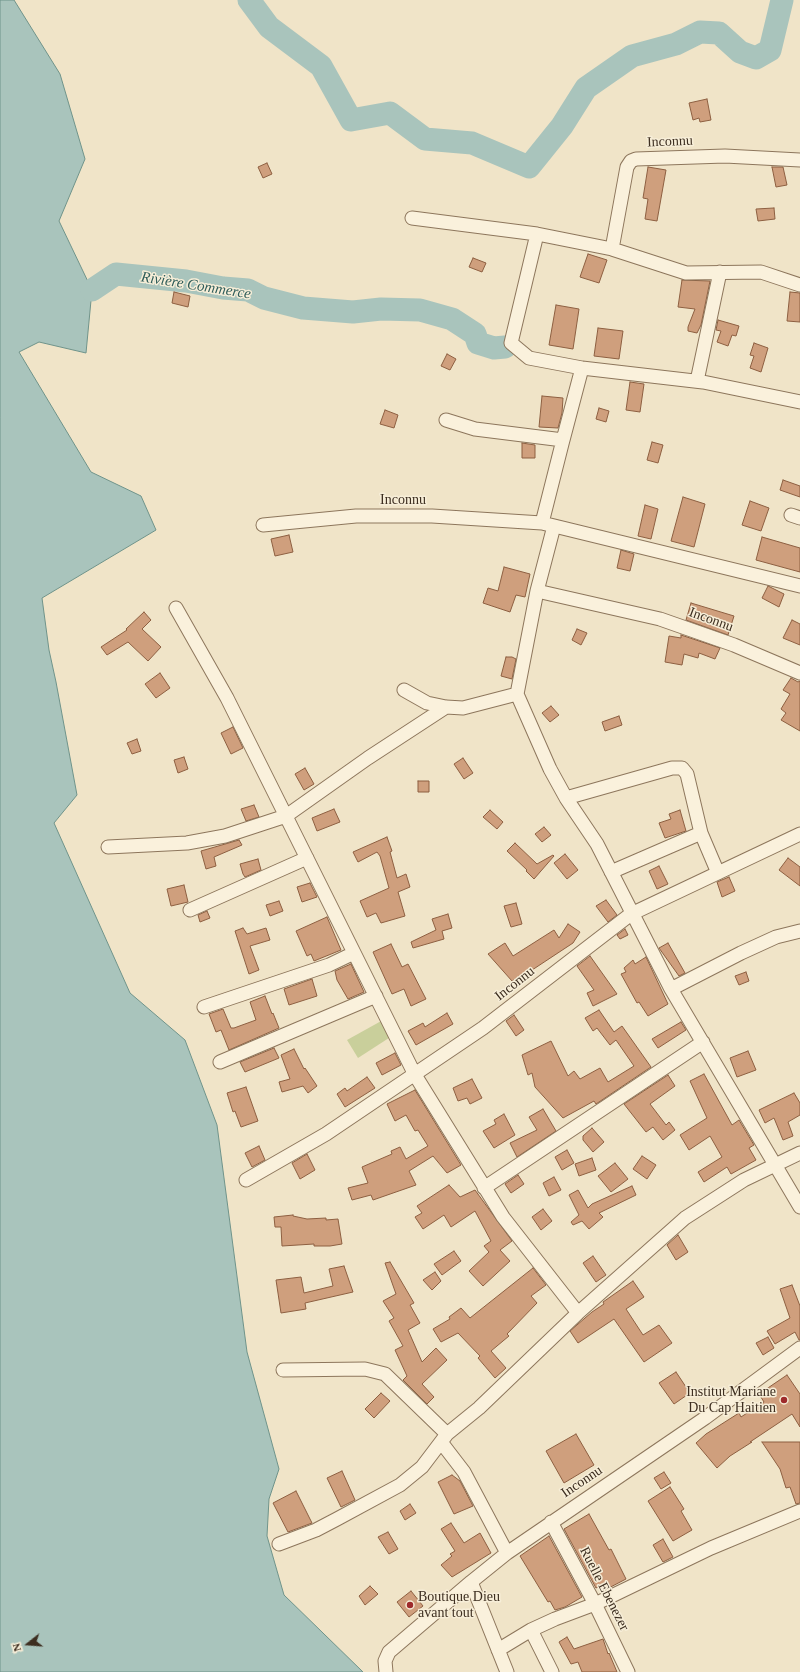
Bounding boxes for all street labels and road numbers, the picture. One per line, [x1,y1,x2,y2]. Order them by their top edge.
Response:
street label: Inconnu [647,133,693,151]
street label: Inconnu [380,492,426,508]
street label: Inconnu [687,604,735,636]
street label: Inconnu [492,963,538,1005]
street label: Inconnu [558,1462,606,1502]
street label: Ruelle Ebenezer [576,1544,632,1634]

